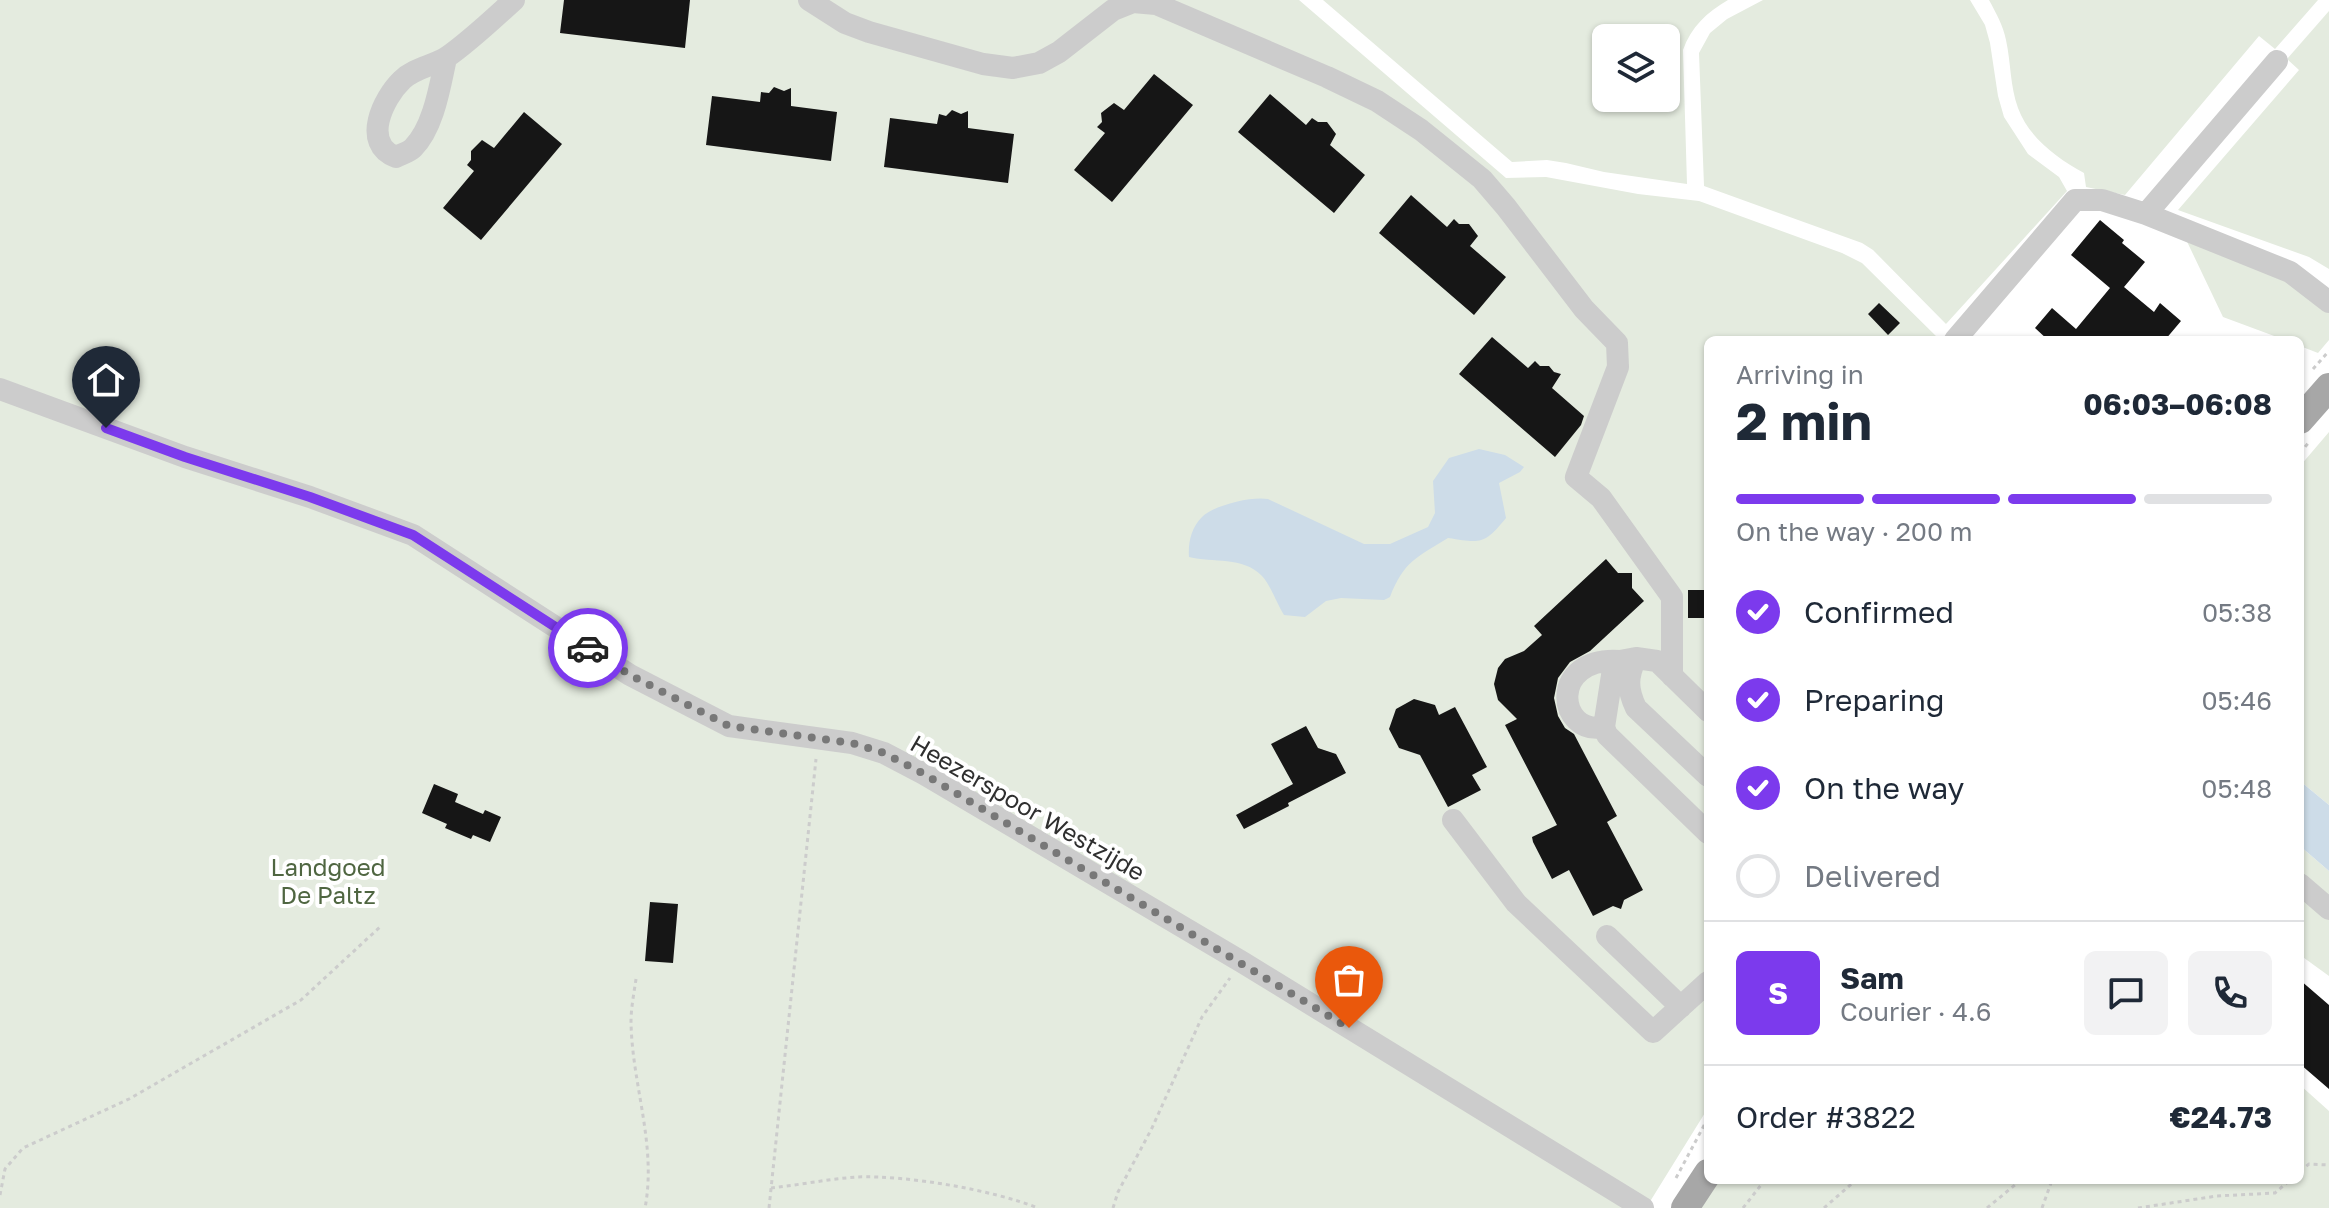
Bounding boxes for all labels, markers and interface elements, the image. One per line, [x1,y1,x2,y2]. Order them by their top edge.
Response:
map controls [1592,24,1680,112]
button: layers [1592,24,1680,112]
pin [72,346,140,428]
icon: home [84,358,128,402]
text: Arriving in [1736,359,1864,390]
text: 06:03–06:08 [2083,386,2272,422]
text: 2 min [1736,389,1872,451]
text: On the way · 200 m [1736,516,1973,547]
icon: check [1736,590,1780,634]
text: Confirmed [1804,594,1954,630]
text: 05:38 [2202,597,2272,628]
courier [548,608,628,688]
icon: car [566,626,610,670]
icon: check [1736,678,1780,722]
text: Preparing [1804,682,1945,718]
text: 05:46 [2201,685,2272,716]
street label: Heezerspoor Westzijde [906,728,1150,886]
icon: check [1736,766,1780,810]
text: On the way [1804,770,1964,806]
text: 05:48 [2201,773,2272,804]
park label: Landgoed De Paltz [271,852,385,909]
text: Delivered [1804,858,1941,894]
pin [1315,946,1383,1028]
button: chat [2084,951,2168,1035]
button: phone [2188,951,2272,1035]
icon: bag [1327,958,1371,1002]
text: Sam [1840,960,1904,996]
text: S [1768,975,1788,1011]
text: Courier · 4.6 [1840,996,1992,1027]
text: Order #3822 [1736,1099,1916,1135]
text: €24.73 [2170,1099,2272,1135]

